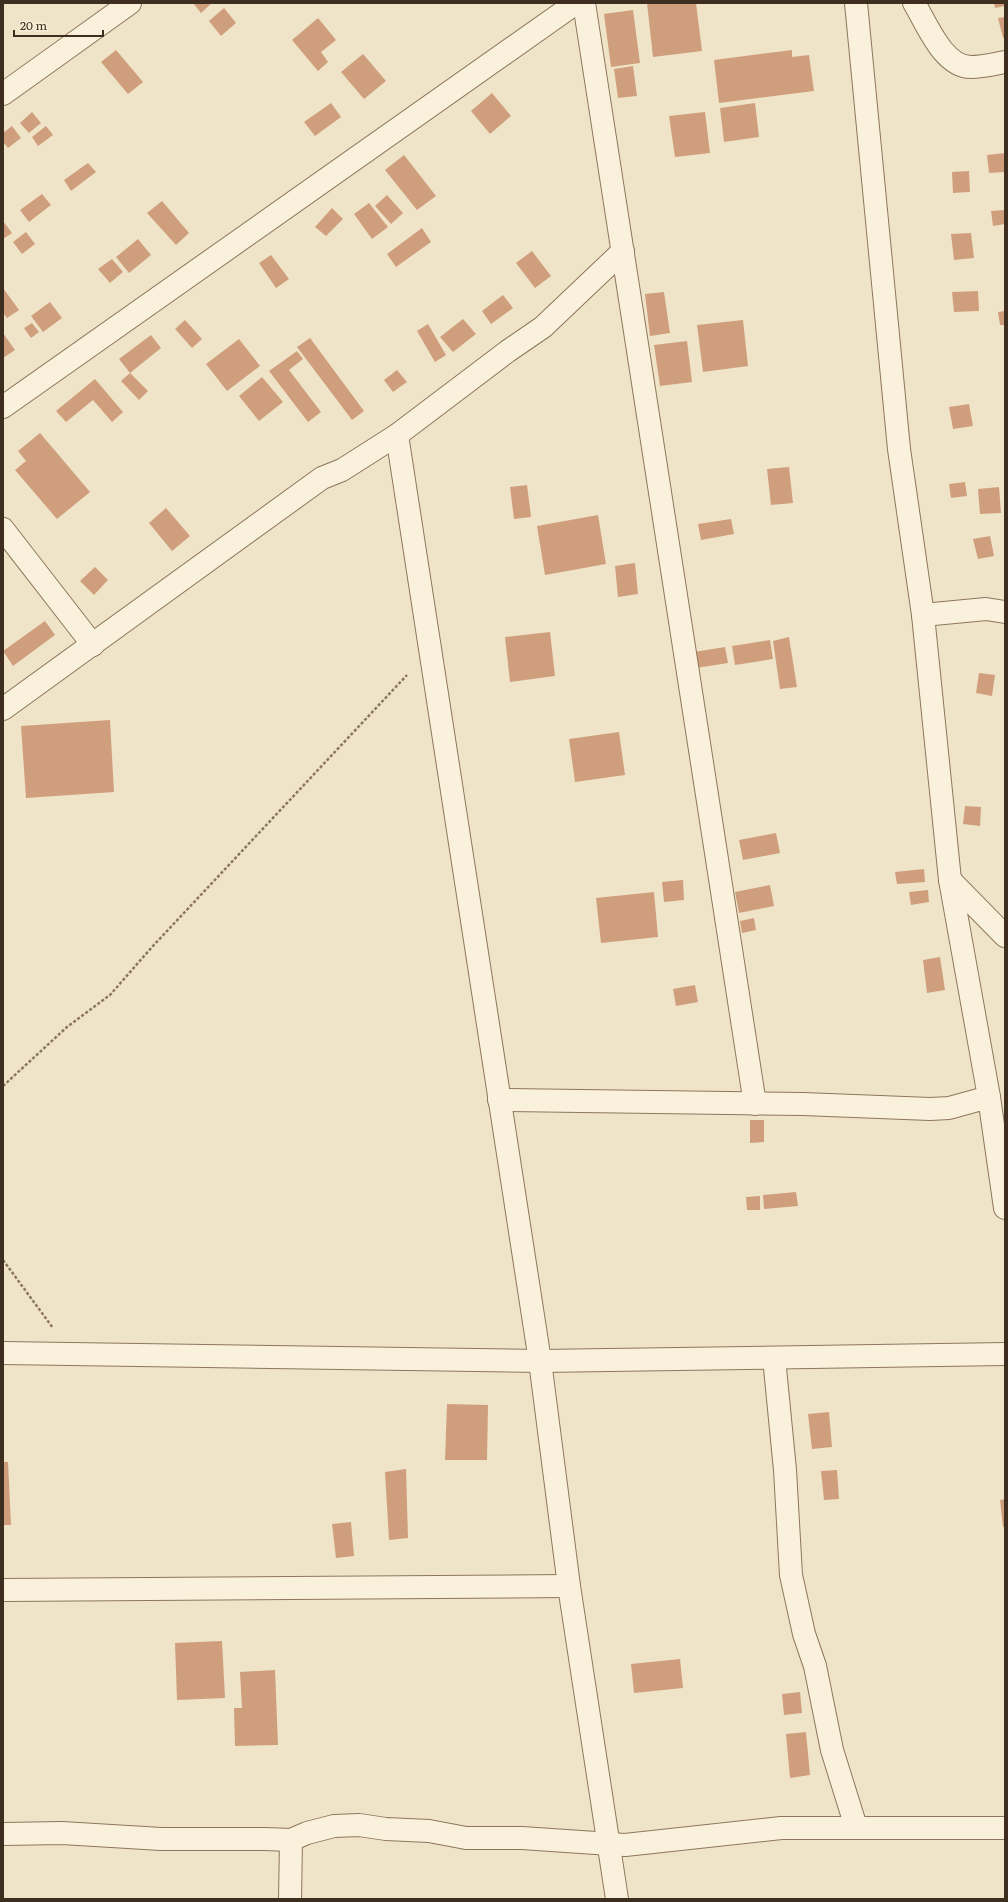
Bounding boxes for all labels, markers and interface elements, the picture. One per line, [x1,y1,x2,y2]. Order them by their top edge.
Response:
scale bar [14,12,103,38]
text: 20 m [20,16,47,34]

